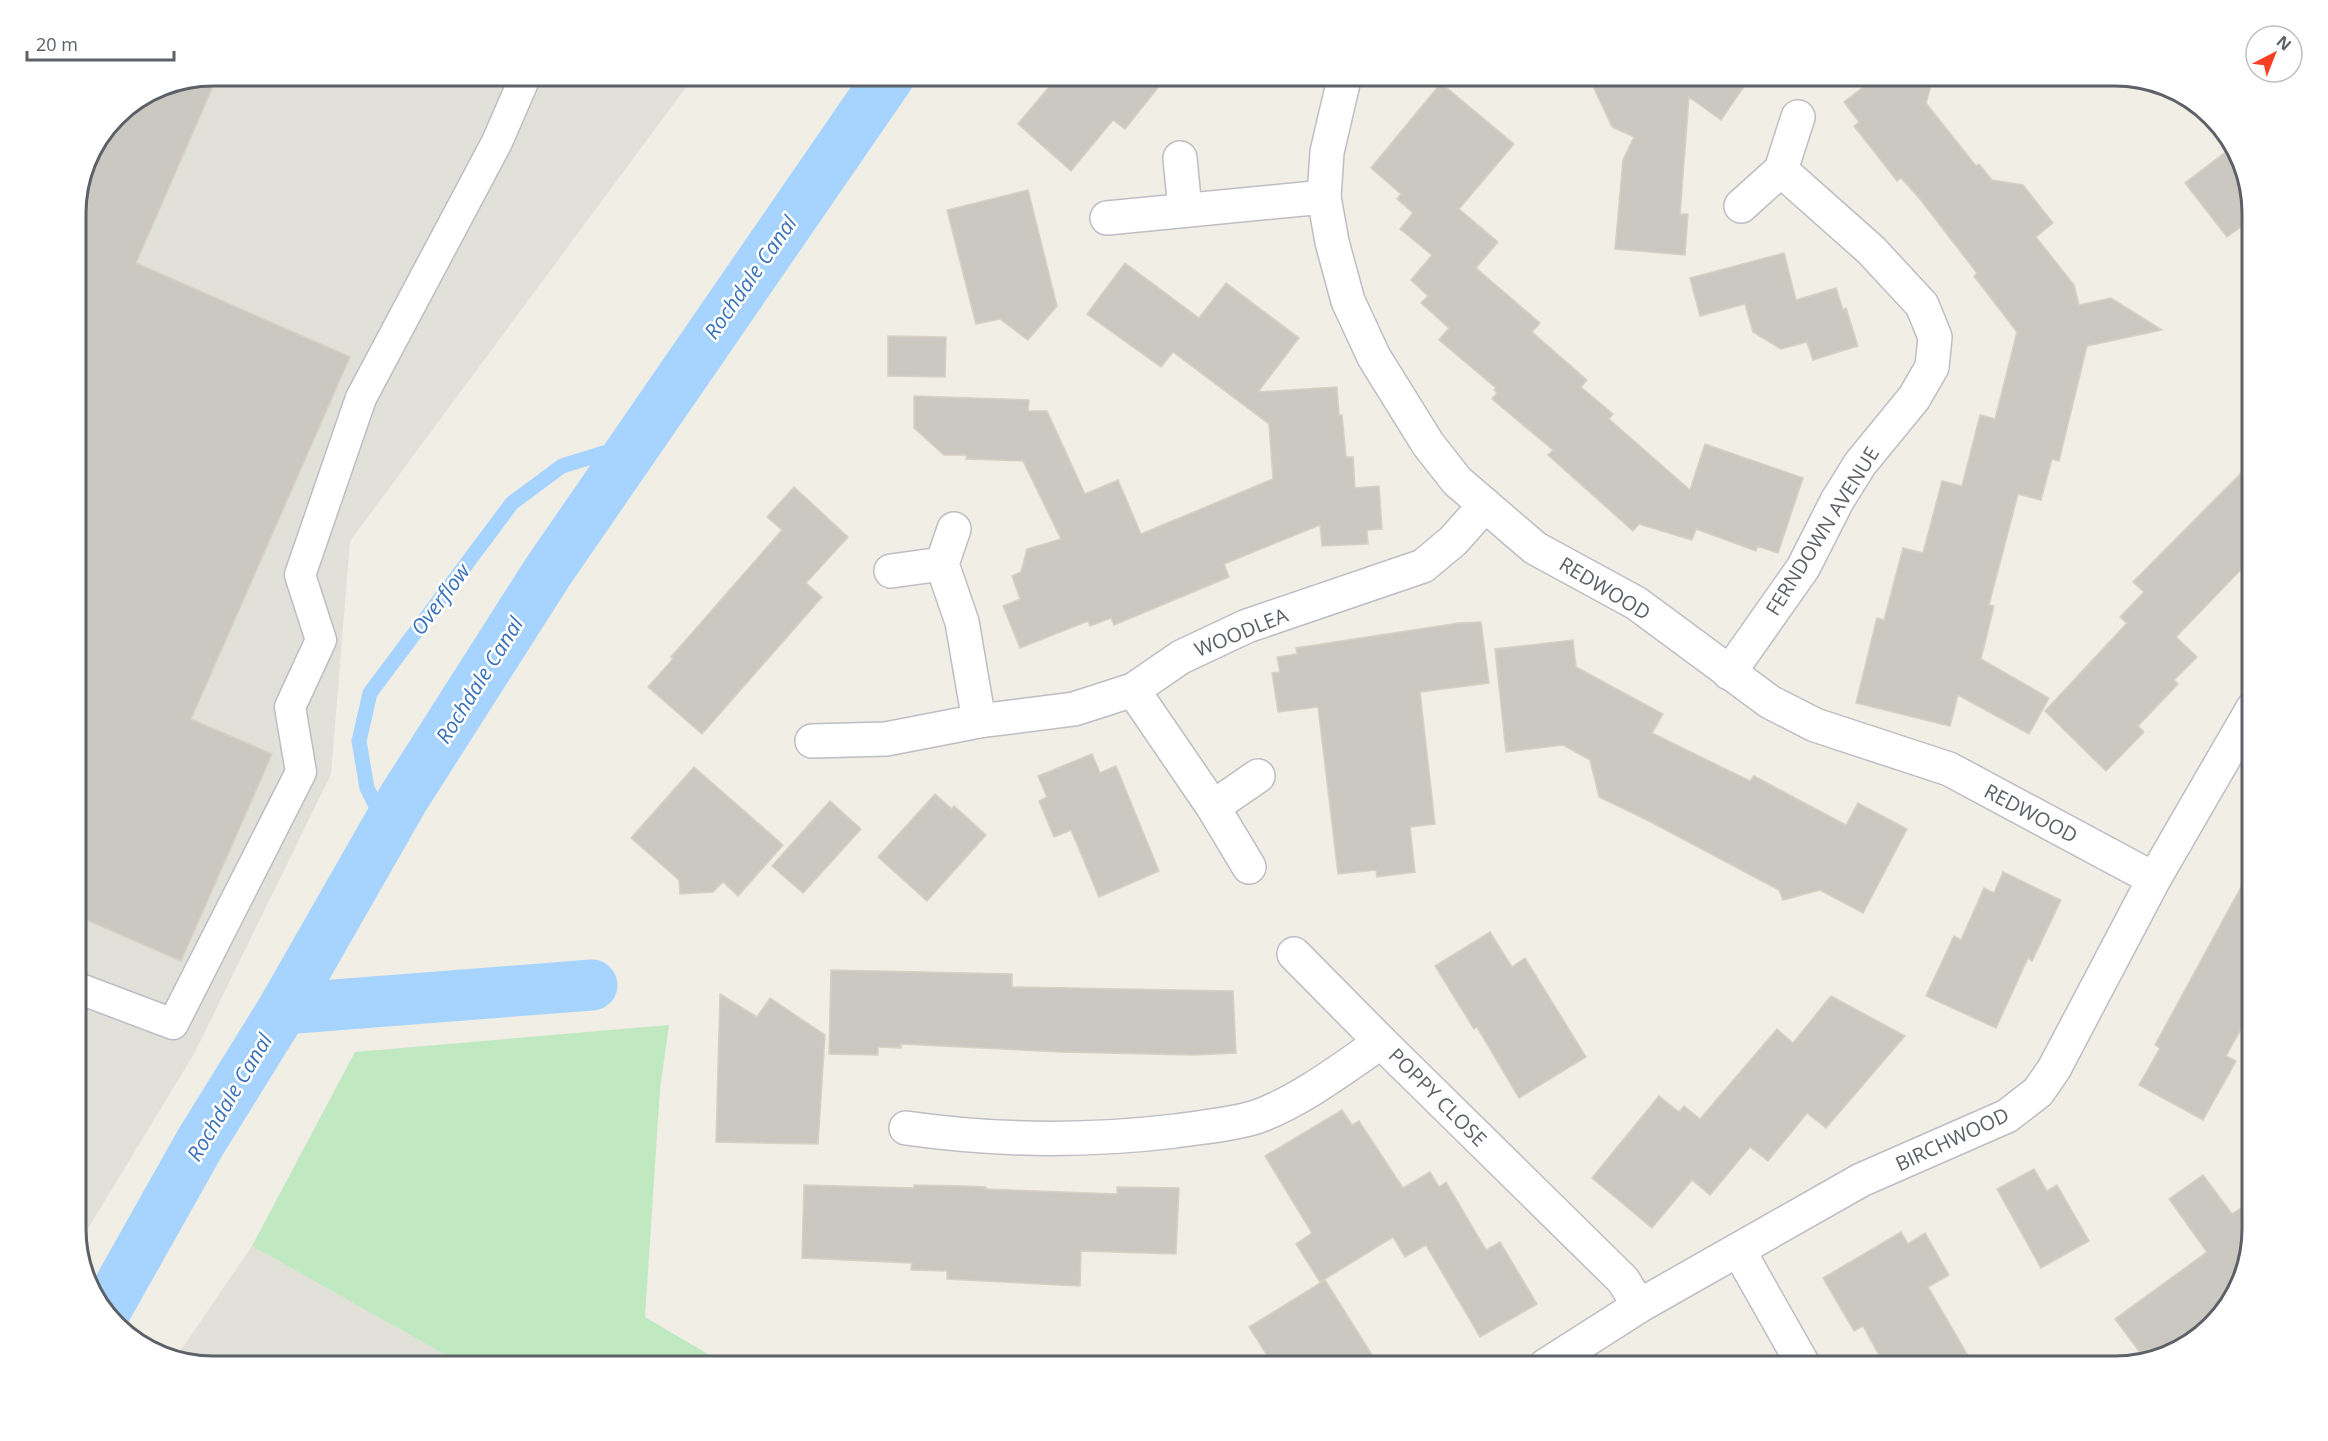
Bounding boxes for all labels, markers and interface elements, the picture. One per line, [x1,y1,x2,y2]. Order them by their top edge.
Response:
scale bar [27,24,174,62]
north arrow [2244,24,2304,84]
text: N [2272,30,2296,55]
text: 20 m [36,32,78,56]
water label: Rochdale Canal [697,209,803,344]
street label: FERNDOWN AVENUE [1759,442,1885,620]
street label: REDWOOD [1554,550,1656,626]
water label: Overflow [404,557,477,640]
street label: WOODLEA [1190,601,1292,663]
water label: Rochdale Canal [429,611,529,749]
street label: REDWOOD [1980,777,2082,849]
water label: Rochdale Canal [180,1027,278,1166]
street label: POPPY CLOSE [1383,1042,1493,1152]
street label: BIRCHWOOD [1891,1101,2013,1177]

